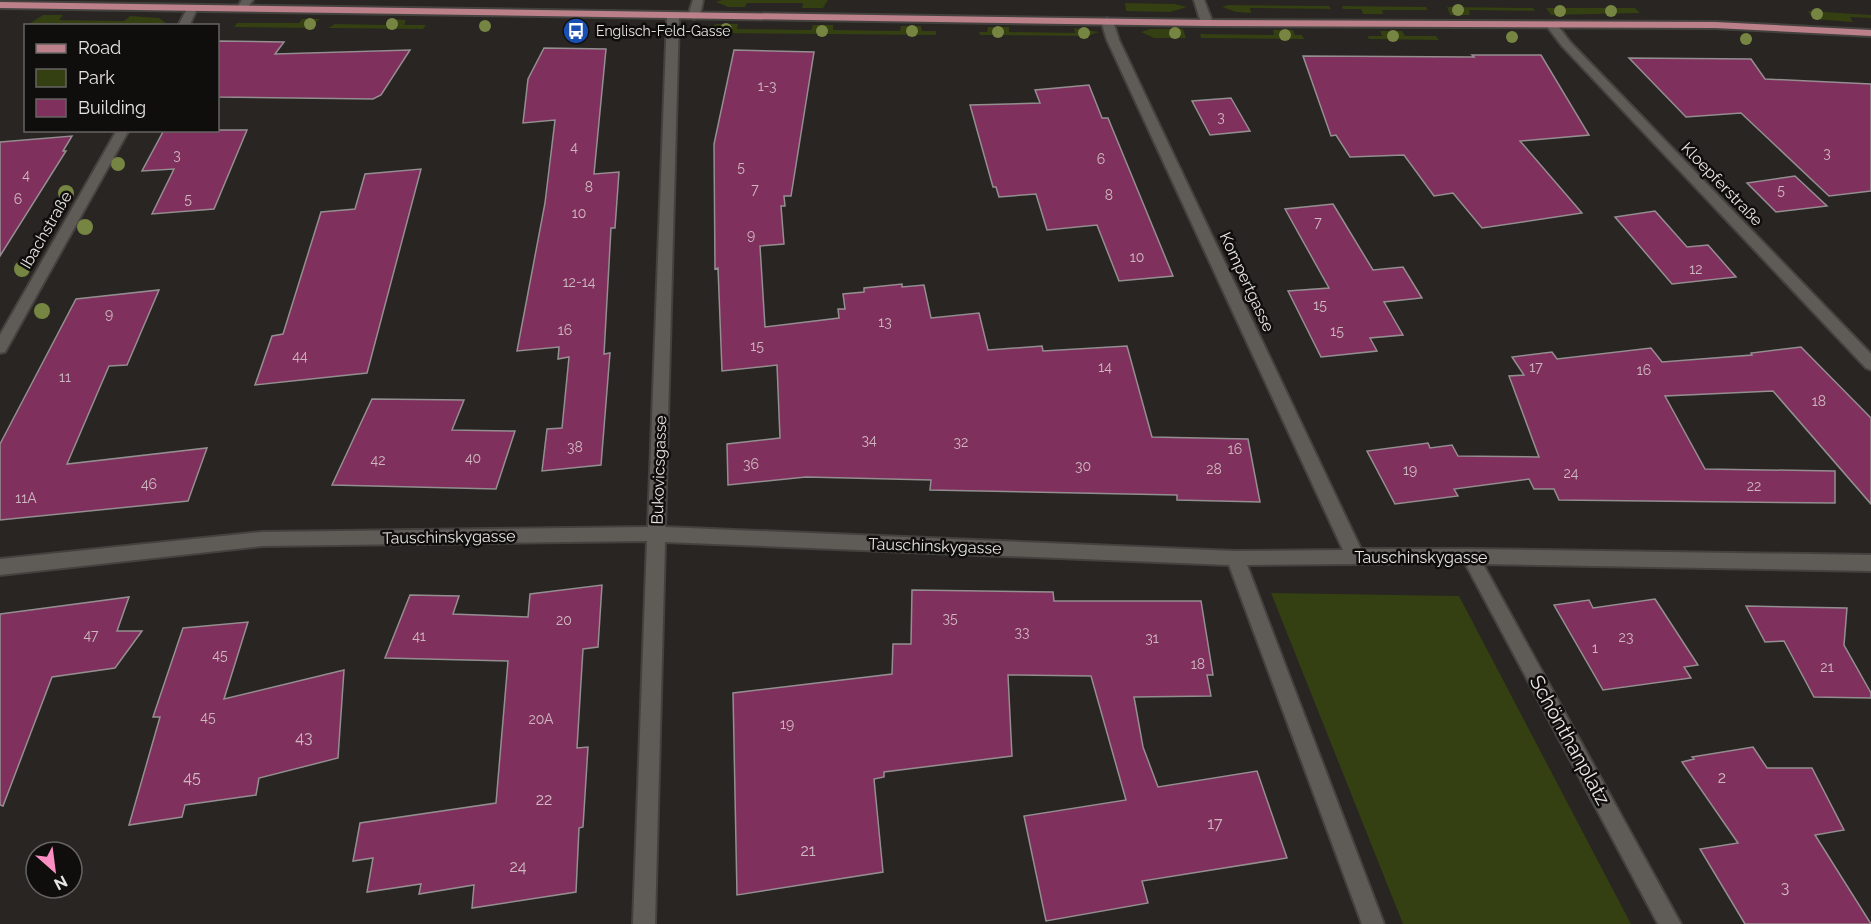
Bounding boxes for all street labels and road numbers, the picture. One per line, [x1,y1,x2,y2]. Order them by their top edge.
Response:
street label: Kloepferstraße [1677,138,1767,230]
street label: Ibachstraße [16,188,76,272]
street label: Kompertgasse [1216,229,1278,335]
street label: Bukovicsgasse [648,415,670,525]
street label: Tauschinskygasse [382,526,516,548]
street label: Tauschinskygasse [868,534,1002,558]
street label: Tauschinskygasse [1354,548,1488,567]
street label: Schönthanplatz [1525,671,1616,809]

